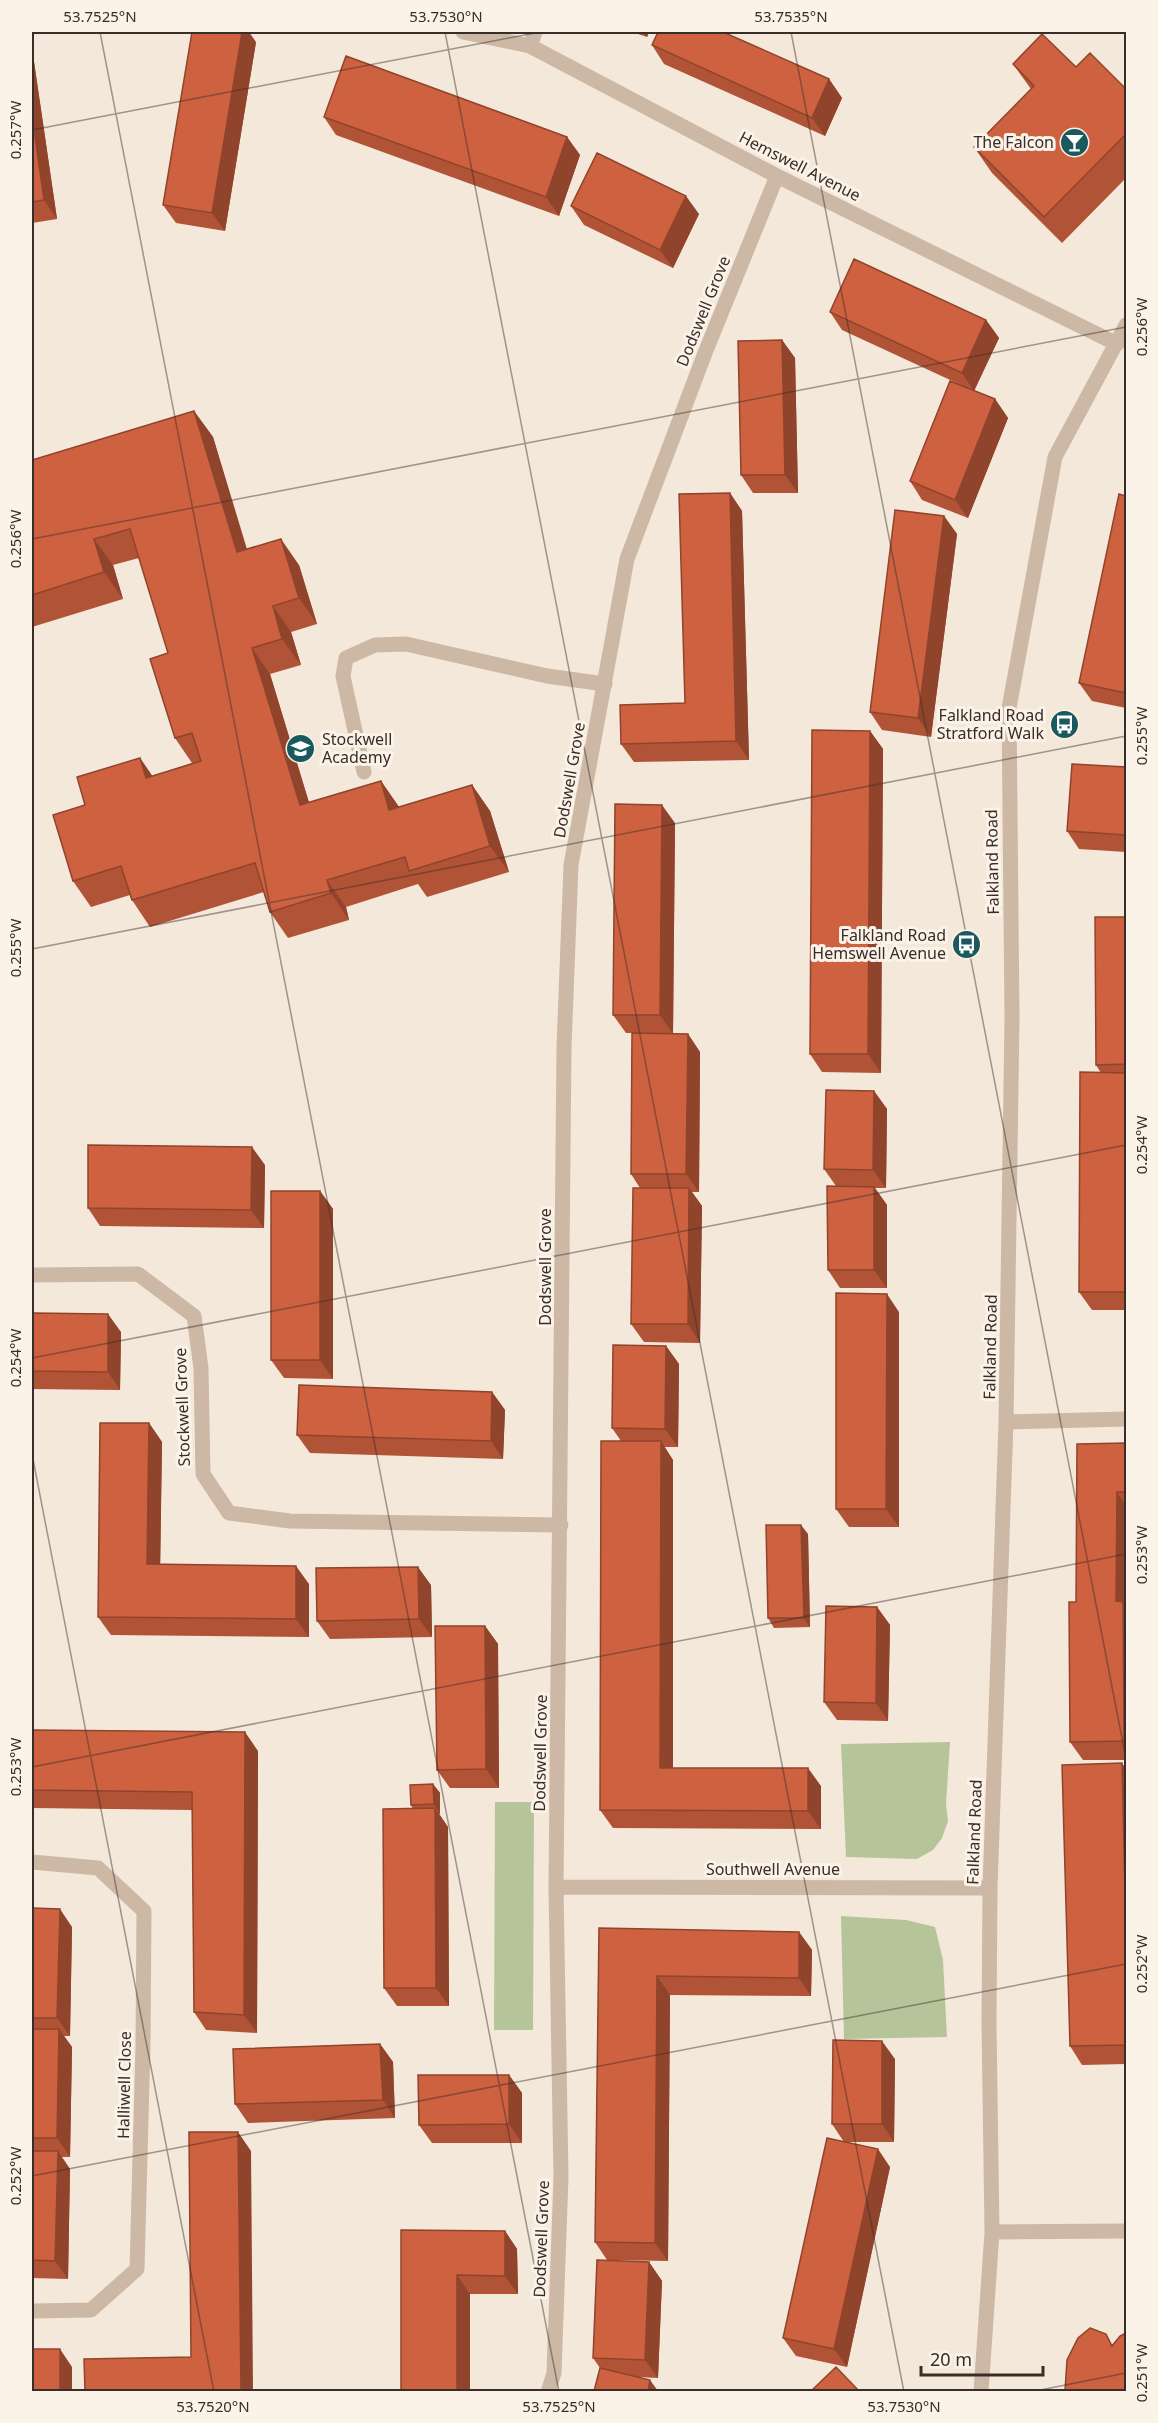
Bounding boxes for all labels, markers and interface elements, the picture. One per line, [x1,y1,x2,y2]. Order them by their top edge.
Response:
text: 53.7525°N [63,6,137,26]
text: 53.7530°N [409,6,483,26]
text: 53.7535°N [754,6,828,26]
text: 0.257°W [5,101,25,159]
street label: Hemswell Avenue [735,126,865,206]
bar icon: The Falcon [1059,126,1091,158]
place label: The Falcon [973,131,1054,153]
street label: Dodswell Grove [671,252,735,370]
text: 0.256°W [1131,298,1151,356]
text: 0.256°W [5,510,25,568]
place label: Falkland Road Stratford Walk [937,704,1044,744]
text: 0.255°W [1131,707,1151,765]
bus stop icon: Falkland Road Stratford Walk [1049,708,1081,740]
street label: Dodswell Grove [548,720,590,840]
place label: Stockwell Academy [322,728,392,768]
school or university icon: Stockwell Academy [285,732,317,764]
street label: Falkland Road [980,809,1004,915]
text: 0.255°W [5,919,25,977]
place label: Falkland Road Hemswell Avenue [812,924,946,964]
bus stop icon: Falkland Road Hemswell Avenue [951,928,983,960]
text: 0.254°W [1131,1116,1151,1174]
street label: Dodswell Grove [534,1208,556,1326]
street label: Falkland Road [978,1294,1002,1400]
text: 0.254°W [5,1329,25,1387]
street label: Stockwell Grove [169,1347,195,1467]
text: 0.253°W [1131,1526,1151,1584]
street label: Dodswell Grove [528,1694,552,1812]
text: 0.253°W [5,1738,25,1796]
street label: Falkland Road [961,1779,987,1885]
street label: Southwell Avenue [706,1858,840,1880]
text: 0.252°W [1131,1935,1151,1993]
street label: Halliwell Close [112,2031,136,2139]
text: 0.252°W [5,2147,25,2205]
street label: Dodswell Grove [528,2180,554,2298]
scale bar [921,2339,1042,2377]
text: 0.251°W [1131,2344,1151,2402]
text: 20 m [930,2347,972,2371]
text: 53.7520°N [176,2396,250,2416]
text: 53.7525°N [522,2396,596,2416]
text: 53.7530°N [867,2396,941,2416]

